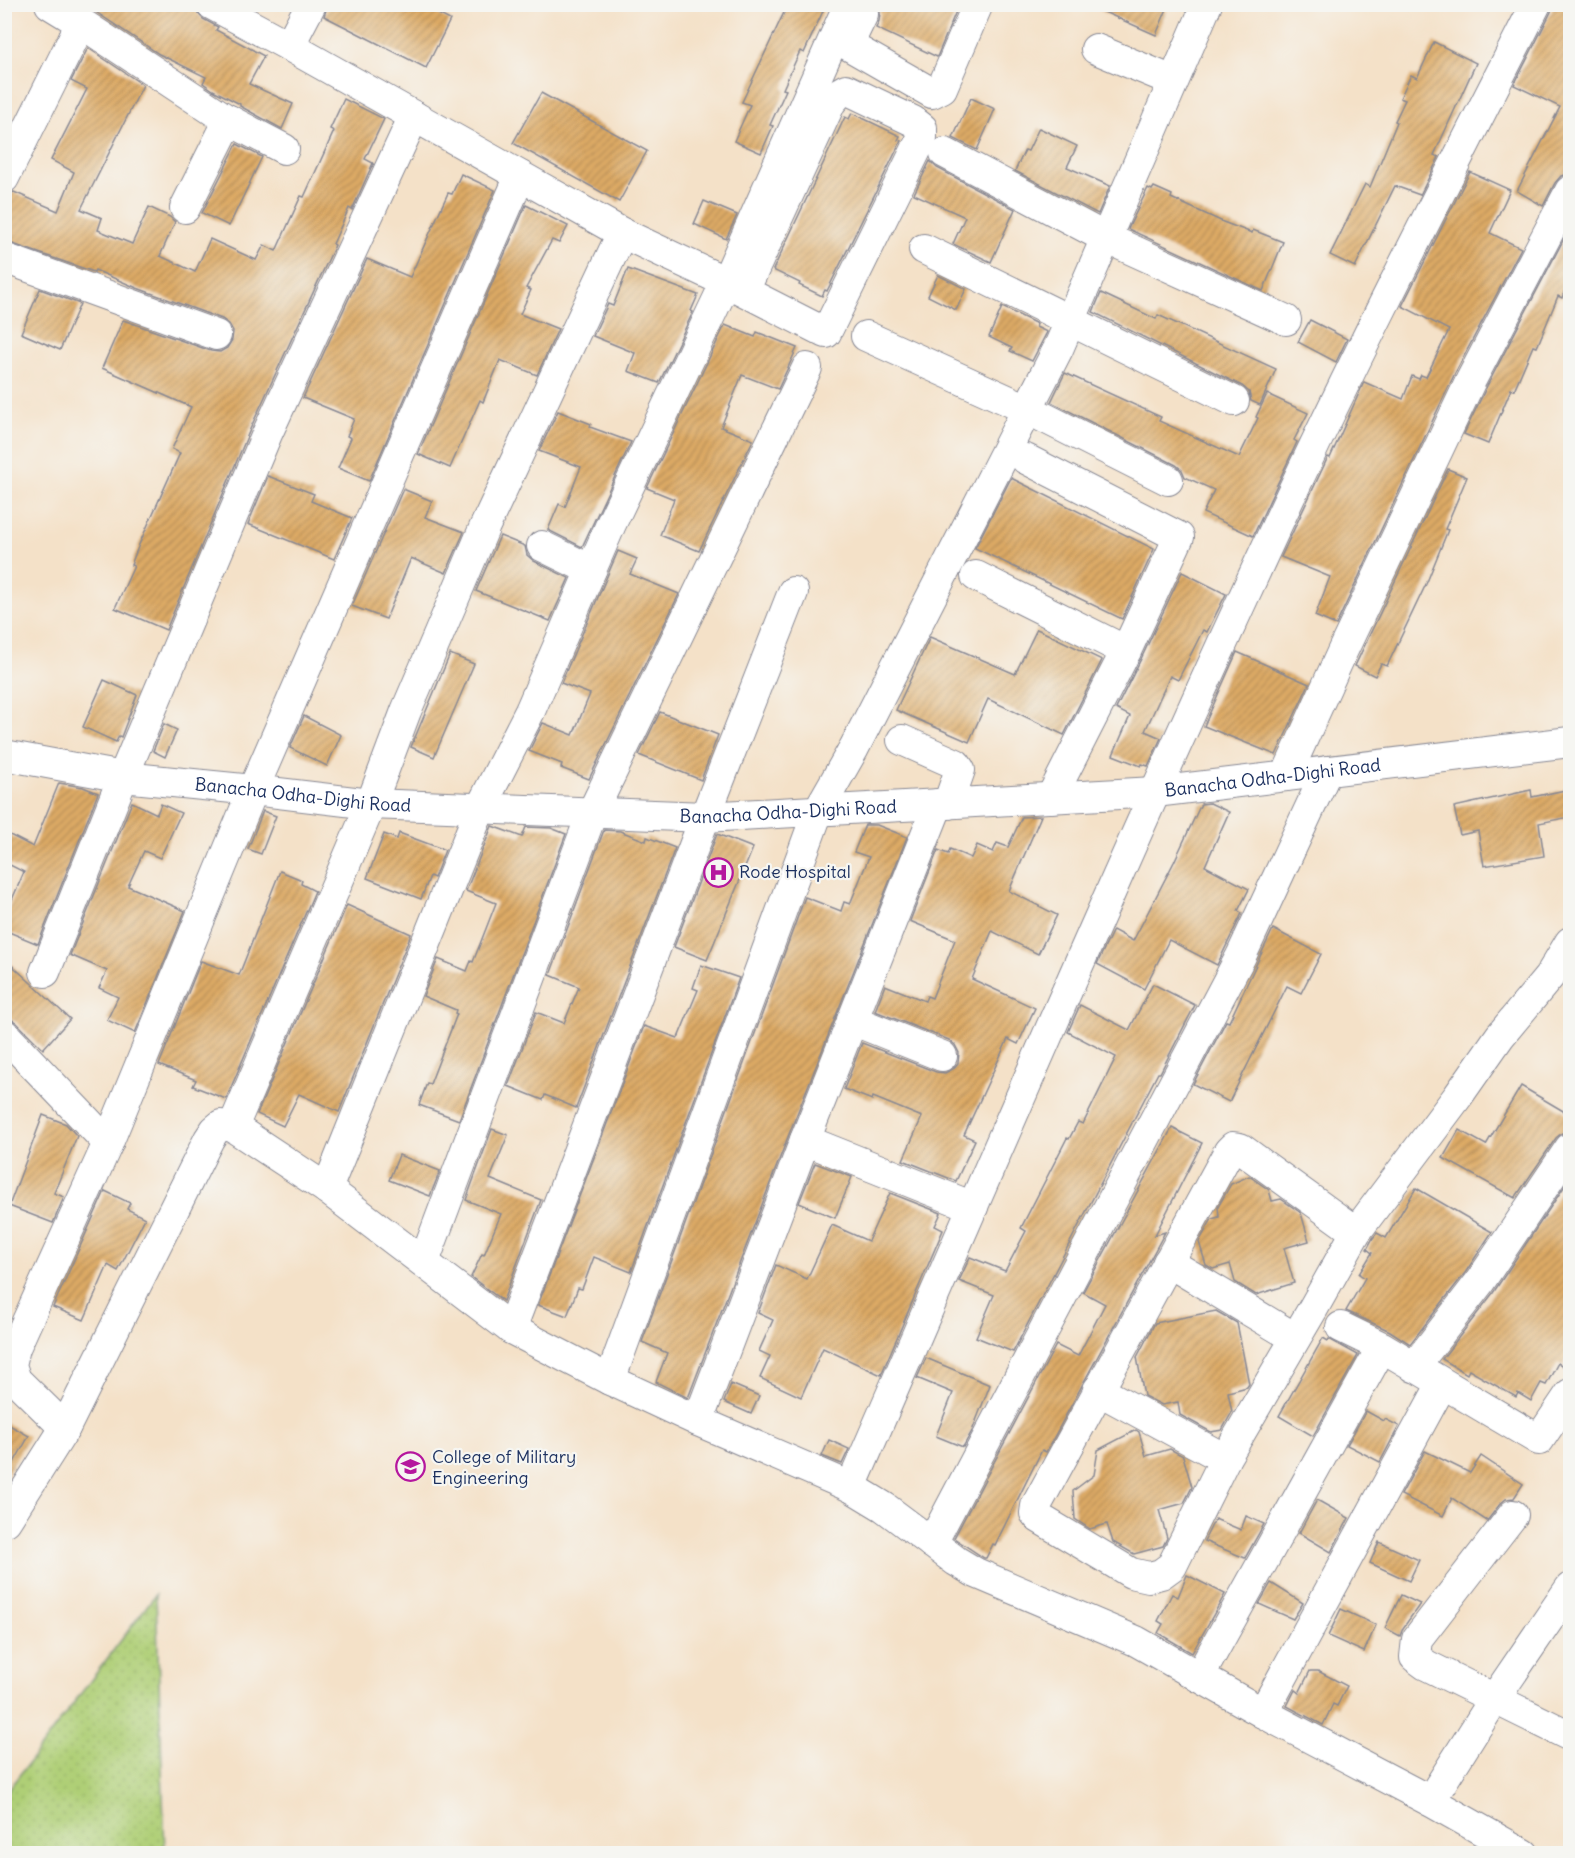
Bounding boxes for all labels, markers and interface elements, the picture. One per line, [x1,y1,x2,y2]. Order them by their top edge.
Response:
street label: Banacha Odha-Dighi Road [1163,753,1382,802]
street label: Banacha Odha-Dighi Road [194,772,412,817]
street label: Banacha Odha-Dighi Road [679,794,898,828]
hospital icon: Rode Hospital [702,856,734,888]
place label: Rode Hospital [739,860,851,883]
place label: College of Military Engineering [432,1445,576,1489]
school or university icon: College of Military Engineering [395,1451,427,1483]

